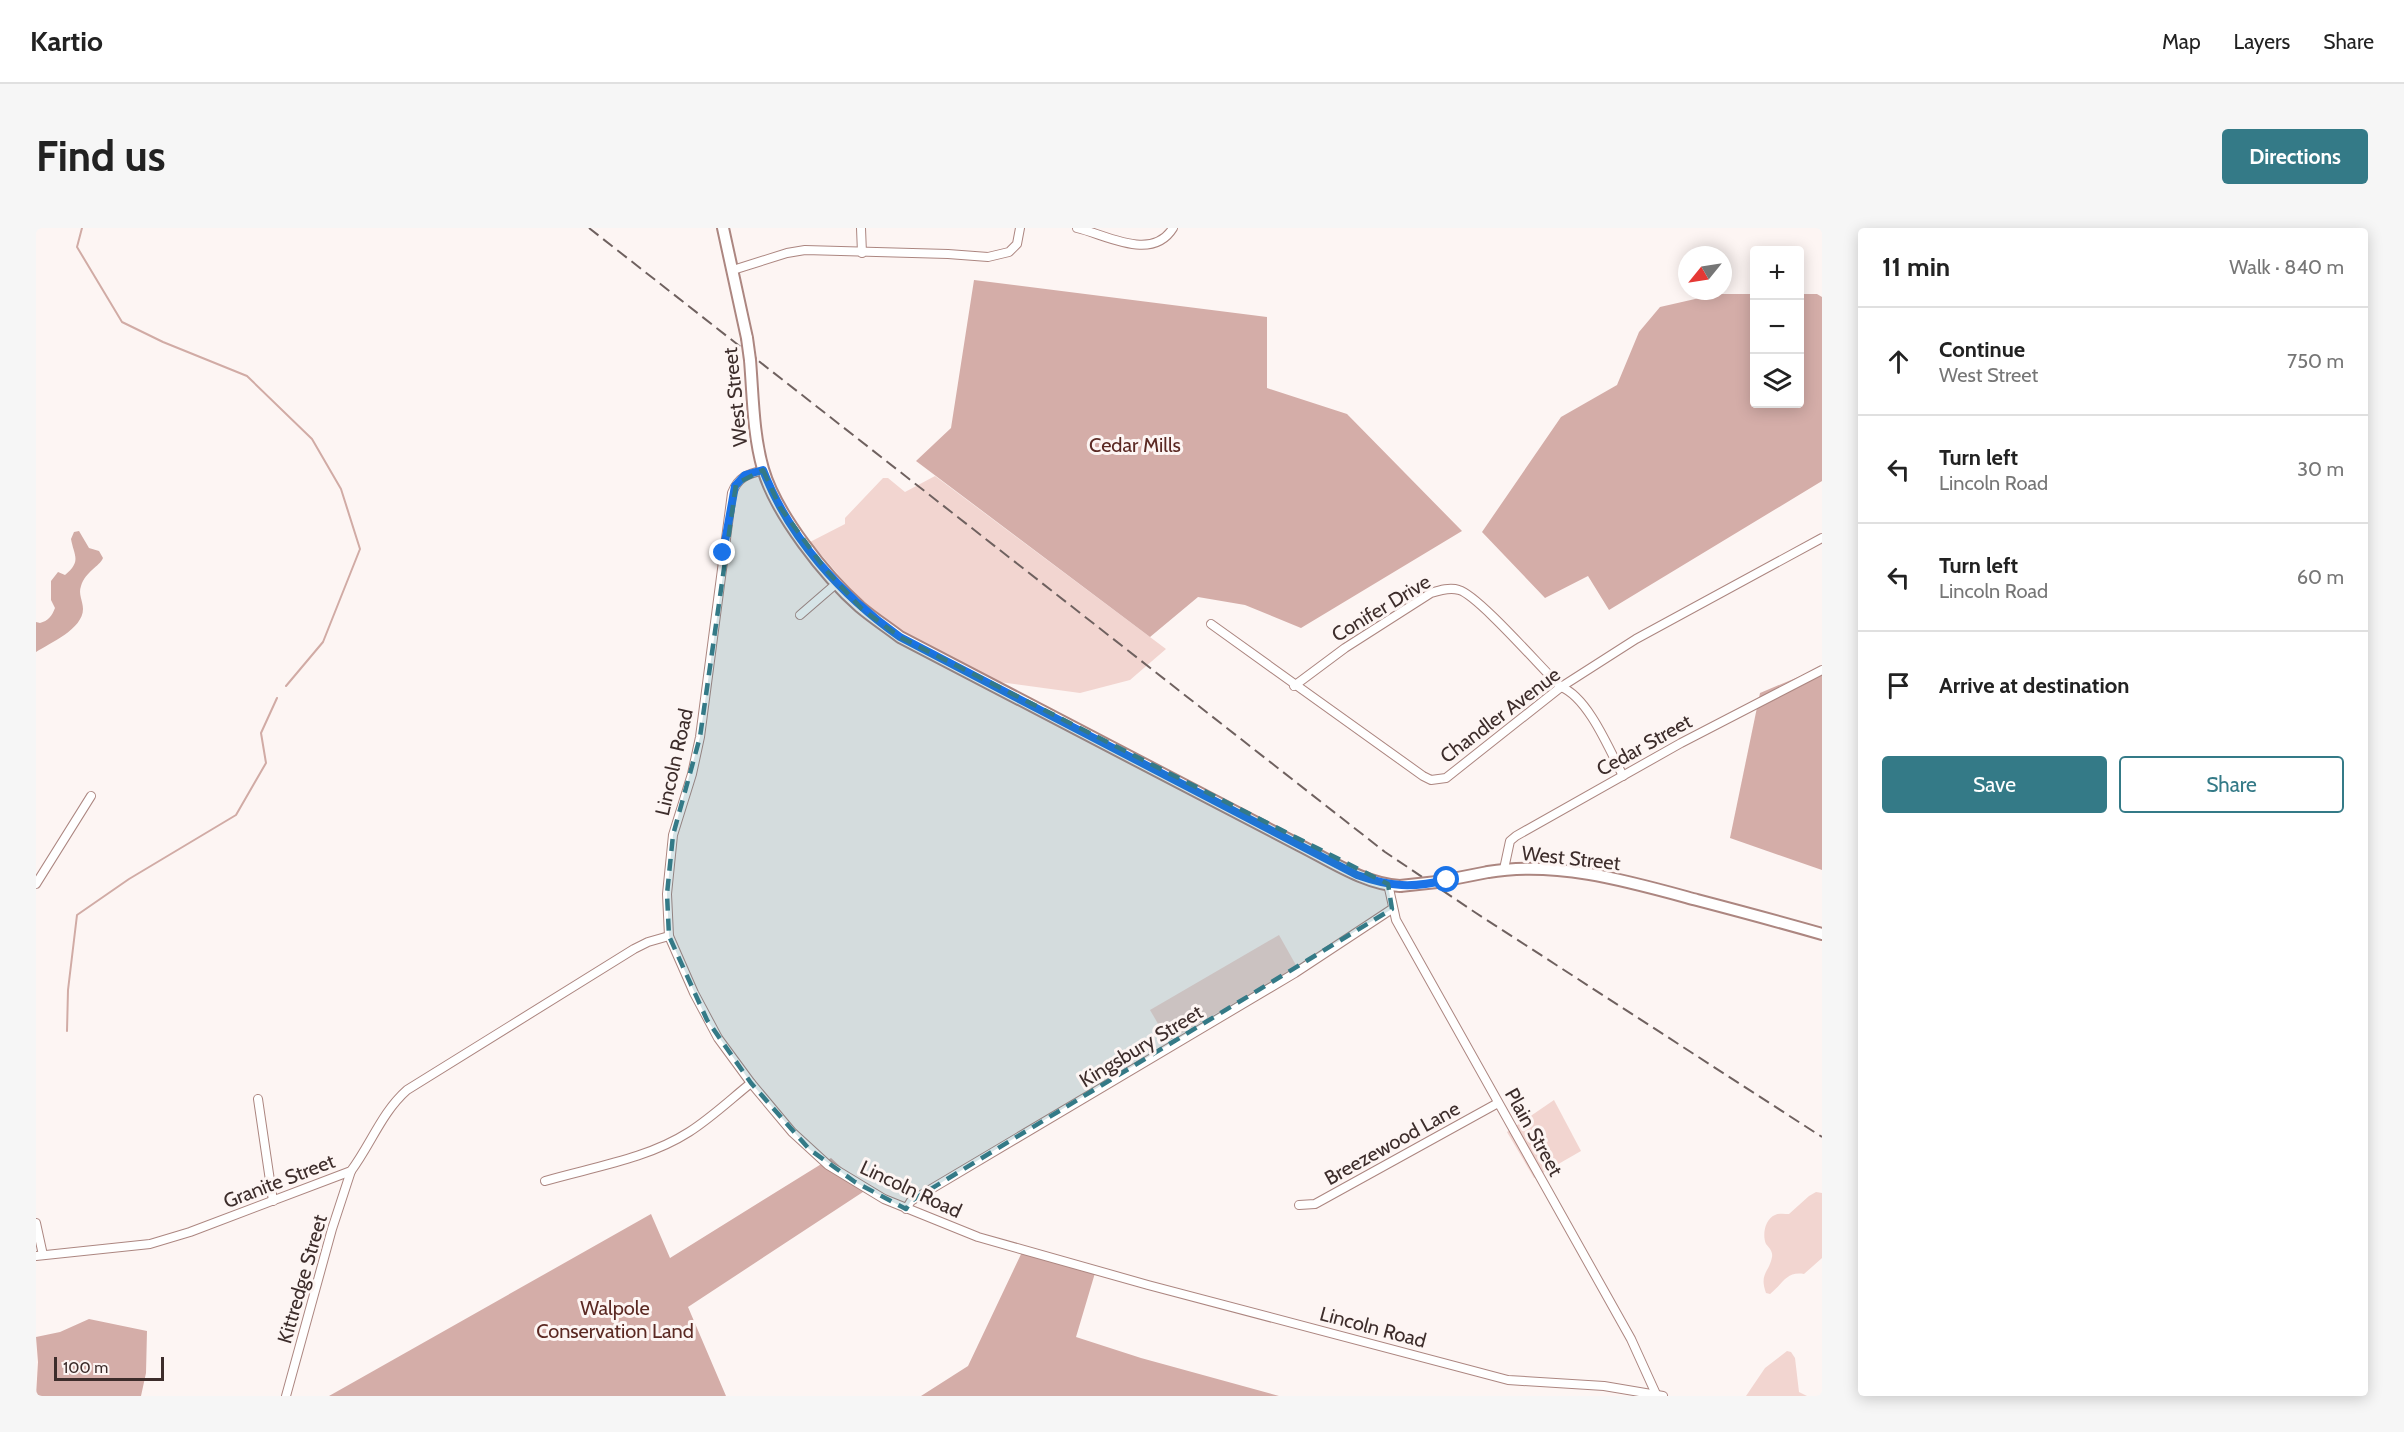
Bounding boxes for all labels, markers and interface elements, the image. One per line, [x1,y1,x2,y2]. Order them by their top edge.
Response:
text: Kartio [30,24,103,58]
text: Map [2162,29,2201,54]
text: Layers [2234,29,2290,54]
text: Share [2323,29,2374,54]
button: Directions [2222,129,2368,184]
text: Find us [36,130,165,182]
north arrow [1678,246,1732,300]
map controls [1750,246,1804,408]
button: + [1750,246,1804,300]
text: 11 min [1882,251,1950,283]
text: Walk · 840 m [2229,255,2344,279]
button: − [1750,300,1804,354]
text: Continue [1939,336,2025,363]
icon: ahead [1882,345,1915,378]
street label: West Street [718,346,752,448]
text: 750 m [2287,349,2344,373]
button: layers [1750,354,1804,408]
text: West Street [1939,363,2038,387]
park label: Cedar Mills [1089,433,1181,457]
text: Turn left [1939,444,2018,471]
icon: left [1882,453,1915,486]
text: 30 m [2297,457,2344,481]
text: Lincoln Road [1939,471,2048,495]
route end [709,539,735,565]
text: Turn left [1939,552,2018,579]
icon: left [1882,561,1915,594]
text: 60 m [2297,565,2344,589]
street label: Conifer Drive [1327,569,1435,647]
text: Lincoln Road [1939,579,2048,603]
street label: Chandler Avenue [1435,662,1565,768]
icon: arrive [1882,669,1915,702]
text: Arrive at destination [1939,672,2129,699]
street label: Lincoln Road [650,706,698,818]
street label: Cedar Street [1592,709,1696,781]
button: Save [1882,756,2107,813]
button: Share [2119,756,2344,813]
street label: West Street [1520,841,1622,875]
route start [1433,866,1459,892]
street label: Kingsbury Street [1075,1000,1207,1092]
street label: Plain Street [1500,1084,1568,1180]
street label: Breezewood Lane [1320,1096,1464,1190]
street label: Granite Street [220,1149,338,1213]
street label: Lincoln Road [856,1155,966,1223]
street label: Kittredge Street [272,1212,332,1346]
park label: Walpole Conservation Land [536,1296,694,1343]
street label: Lincoln Road [1317,1301,1429,1353]
scale bar [54,1354,164,1382]
text: 100 m [63,1358,108,1377]

